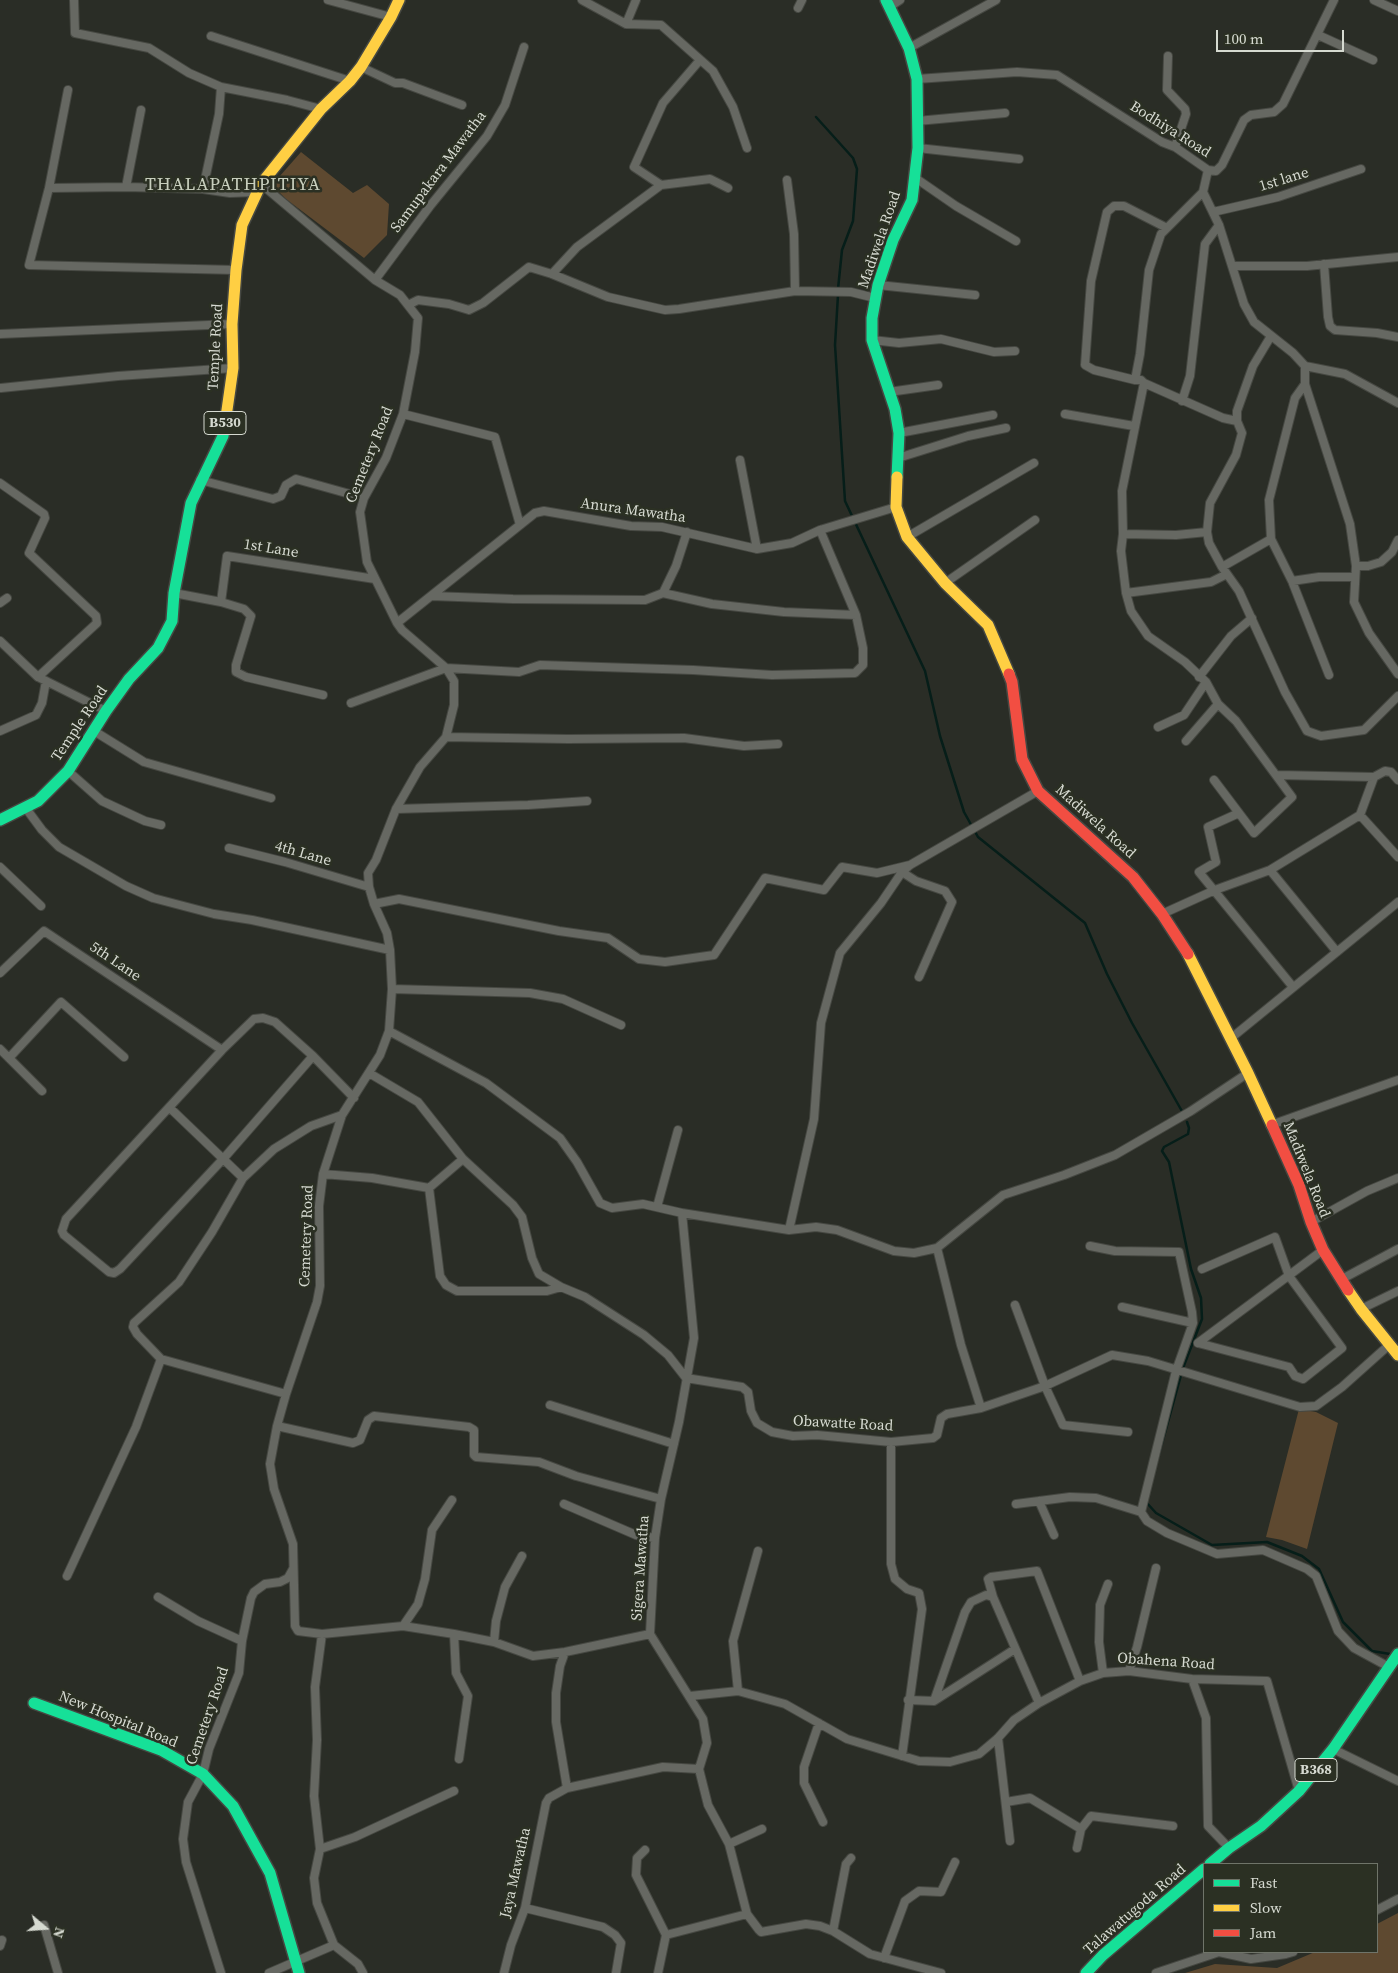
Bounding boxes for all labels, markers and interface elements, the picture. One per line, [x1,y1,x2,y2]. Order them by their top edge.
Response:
scale bar [1218,20,1346,52]
text: 100 m [1224,28,1264,49]
street label: Bodhiya Road [1126,98,1214,162]
street label: Samupakara Mawatha [387,108,491,236]
street label: 1st lane [1257,164,1311,196]
district label: THALAPATHPITIYA [143,174,323,196]
street label: Madiwela Road [855,189,905,291]
street label: Temple Road [205,303,227,391]
street label: Cemetery Road [342,404,398,506]
road number: B530 [204,412,246,434]
street label: Anura Mawatha [579,495,687,527]
street label: 1st Lane [242,536,300,562]
street label: Temple Road [48,683,112,765]
street label: Madiwela Road [1051,781,1139,863]
street label: 4th Lane [273,837,333,871]
street label: 5th Lane [86,938,144,986]
street label: Madiwela Road [1279,1119,1333,1221]
street label: Cemetery Road [296,1184,318,1288]
street label: Obawatte Road [792,1412,894,1436]
street label: Sigera Mawatha [628,1515,654,1621]
street label: Obahena Road [1117,1650,1215,1674]
street label: Cemetery Road [183,1665,233,1767]
street label: New Hospital Road [56,1688,180,1752]
road number: B368 [1295,1758,1337,1782]
street label: Jaya Mawatha [497,1826,535,1920]
street label: Talawatugoda Road [1080,1861,1190,1959]
legend [1203,1863,1378,1953]
text: Fast [1250,1872,1277,1893]
text: Slow [1250,1897,1282,1918]
north arrow [20,1903,70,1953]
text: Jam [1250,1922,1276,1943]
text: N [48,1925,70,1941]

